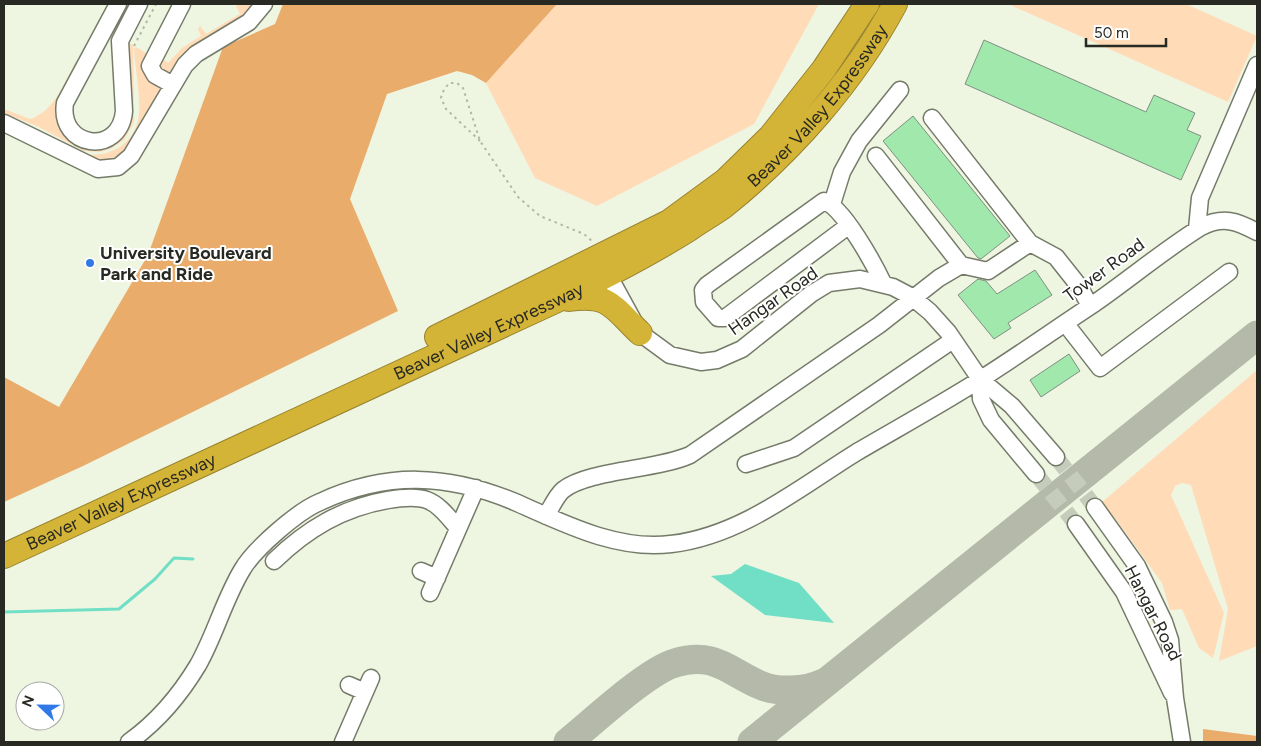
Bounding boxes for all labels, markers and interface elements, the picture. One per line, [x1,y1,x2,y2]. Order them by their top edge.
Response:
scale bar [1086,15,1166,47]
street label: Beaver Valley Expressway [743,20,892,192]
text: 50 m [1094,24,1129,42]
street label: Tower Road [1059,233,1149,307]
place label: University Boulevard Park and Ride [100,242,272,285]
marker: University Boulevard Park and Ride [84,257,96,269]
street label: Hangar Road [724,262,822,340]
street label: Beaver Valley Expressway [390,278,588,385]
street label: Beaver Valley Expressway [23,448,220,555]
street label: Hangar Road [1119,561,1187,665]
north arrow [15,681,65,731]
text: N [19,693,38,710]

